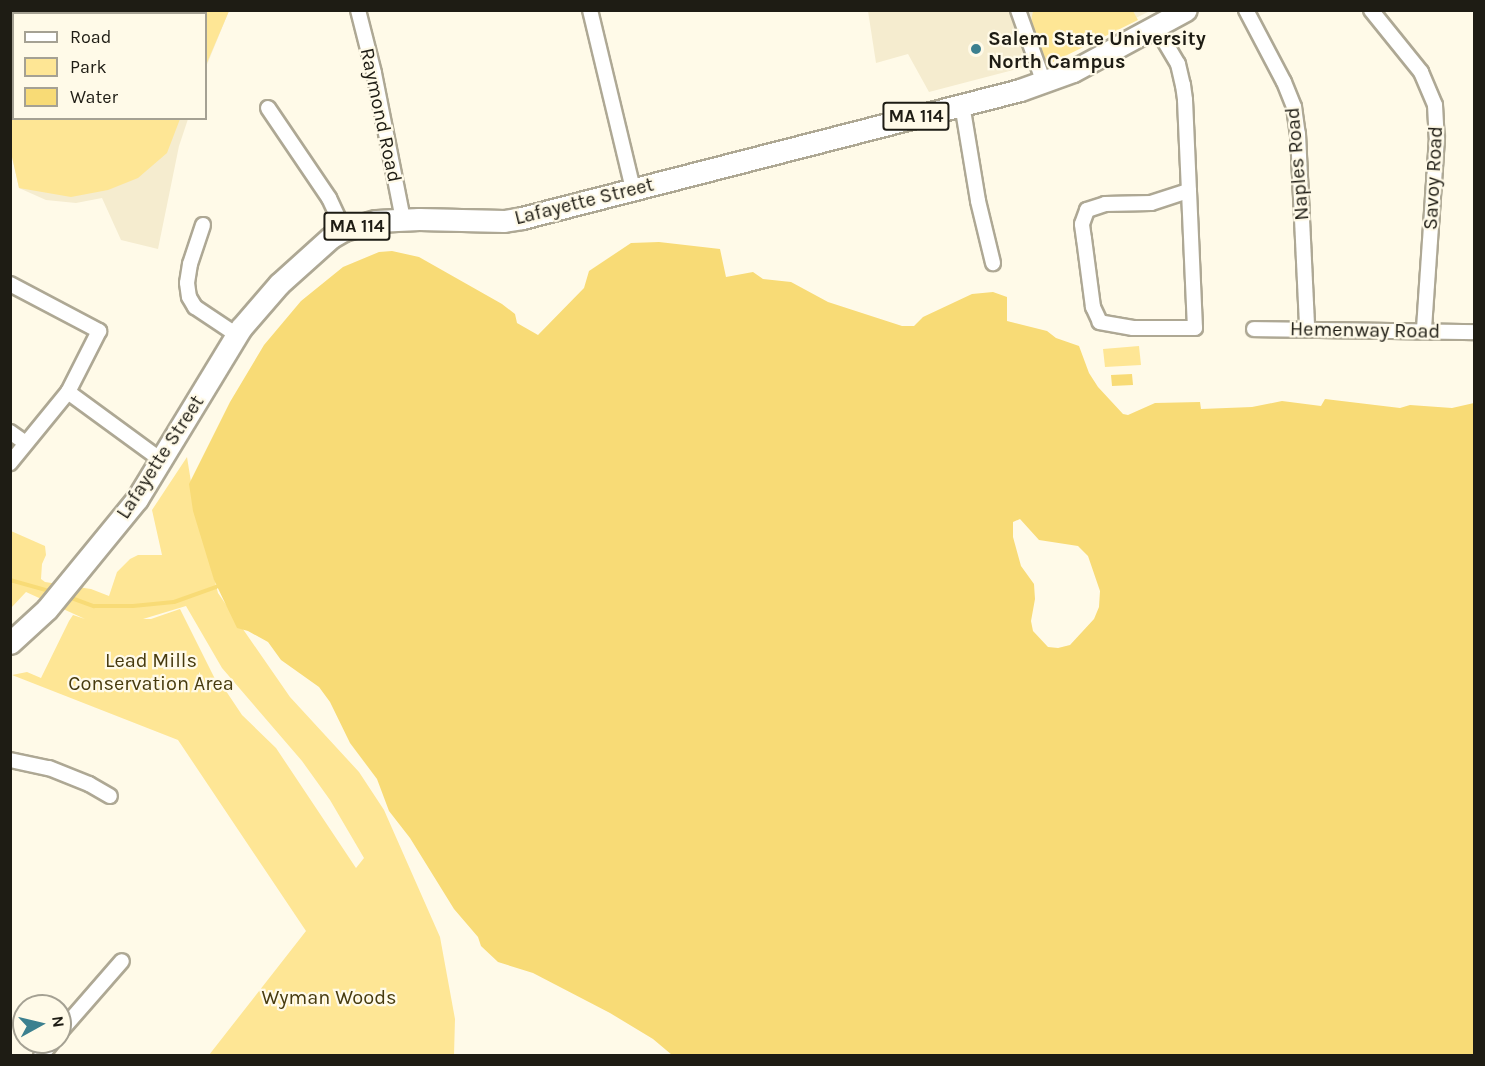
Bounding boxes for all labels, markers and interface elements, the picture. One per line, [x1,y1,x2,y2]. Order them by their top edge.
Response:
legend [12,12,207,120]
text: Road [70,26,111,48]
place label: Salem State University North Campus [988,26,1206,73]
marker: Salem State University North Campus [969,42,983,56]
street label: Raymond Road [355,46,407,184]
text: Park [70,56,107,78]
text: Water [70,86,118,108]
road number: MA 114 [882,101,950,131]
street label: Naples Road [1280,106,1314,222]
street label: Savoy Road [1418,125,1448,231]
street label: Lafayette Street [512,172,656,230]
road number: MA 114 [322,211,392,241]
street label: Hemenway Road [1290,317,1440,343]
street label: Lafayette Street [111,391,209,523]
park label: Lead Mills Conservation Area [68,648,234,695]
park label: Wyman Woods [261,985,397,1009]
north arrow [12,994,72,1054]
text: N [48,1015,69,1029]

